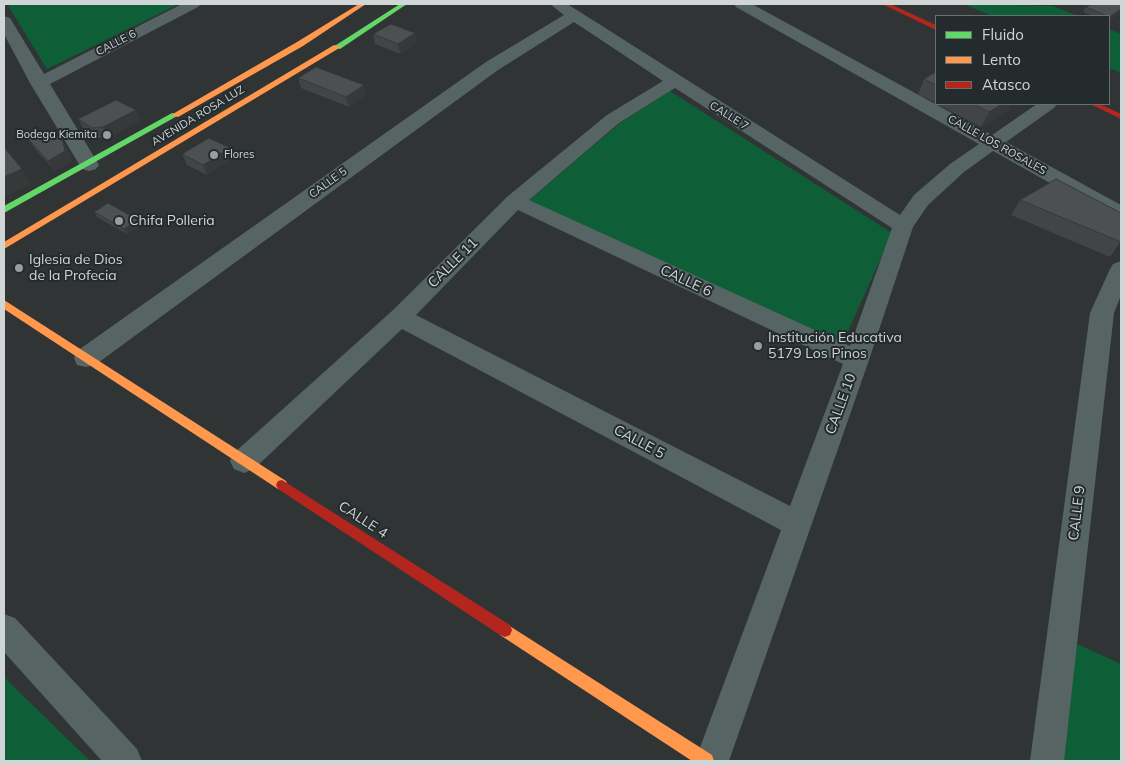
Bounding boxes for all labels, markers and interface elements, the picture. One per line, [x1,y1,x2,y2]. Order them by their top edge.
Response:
legend [935,15,1110,105]
text: Fluido [982,25,1024,44]
street label: CALLE 6 [94,27,138,59]
text: Lento [982,50,1021,69]
text: Atasco [982,75,1030,94]
street label: AVENIDA ROSA LUZ [149,83,247,149]
street label: CALLE 7 [707,99,751,133]
street label: CALLE LOS ROSALES [945,112,1049,178]
place label: Bodega Kiemita [16,128,97,142]
marker: Bodega Kiemita [101,129,113,141]
place label: Flores [224,148,254,162]
marker: Flores [208,149,220,161]
street label: CALLE 5 [307,165,349,201]
place label: Chifa Polleria [129,213,215,229]
marker: Chifa Polleria [113,215,125,227]
street label: CALLE 11 [425,235,481,291]
place label: Iglesia de Dios de la Profecia [29,252,123,284]
marker: Iglesia de Dios de la Profecia [13,262,25,274]
street label: CALLE 6 [657,262,715,300]
place label: Institución Educativa 5179 Los Pinos [768,330,902,362]
marker: Institución Educativa 5179 Los Pinos [752,340,764,352]
street label: CALLE 10 [822,371,860,437]
street label: CALLE 5 [611,422,667,462]
street label: CALLE 9 [1065,485,1089,541]
street label: CALLE 4 [335,498,391,542]

